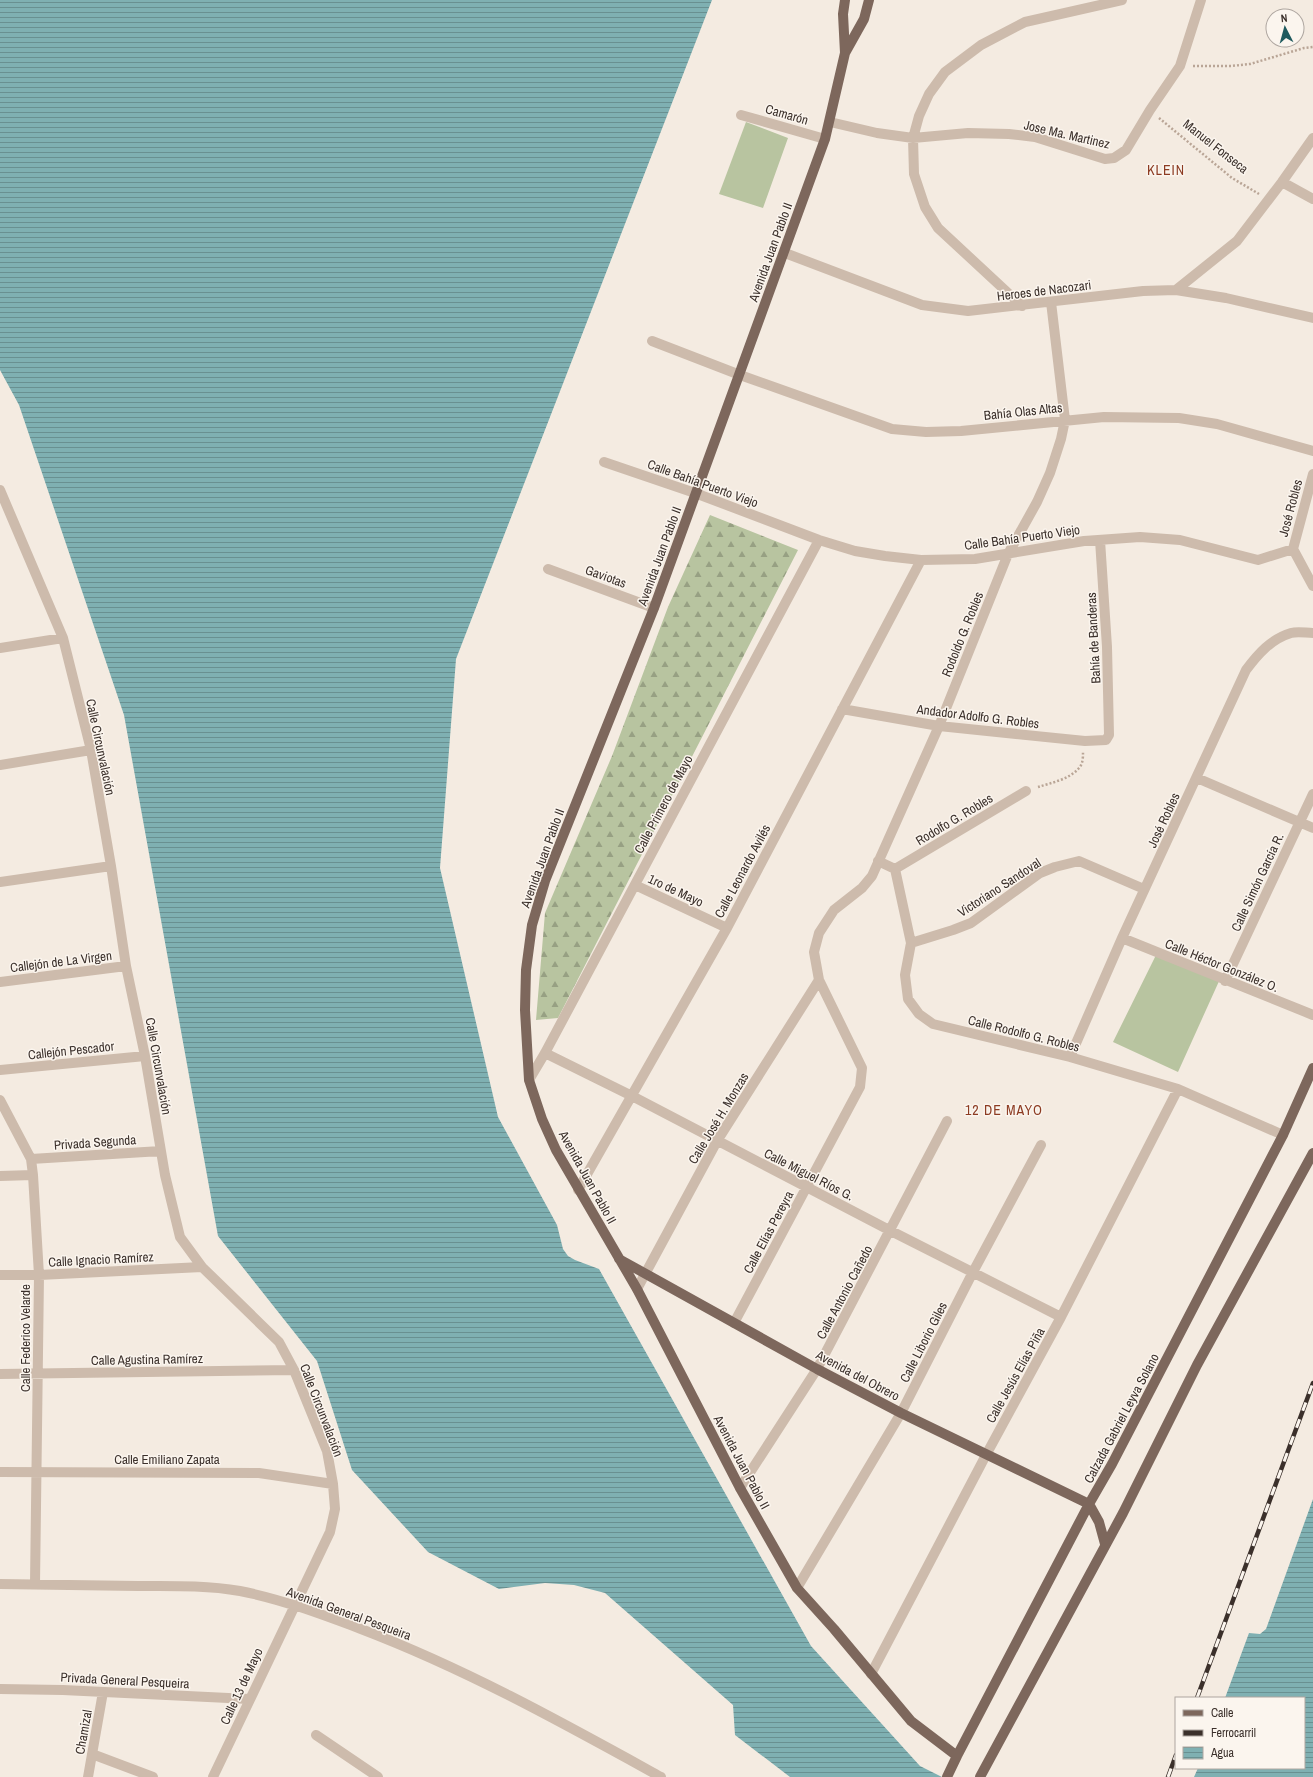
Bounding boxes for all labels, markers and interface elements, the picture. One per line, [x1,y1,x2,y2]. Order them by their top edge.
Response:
north arrow [1265,8,1305,48]
text: N [1280,11,1288,25]
street label: Camarón [763,100,810,129]
street label: Jose Ma. Martinez [1022,116,1112,153]
street label: Manuel Fonseca [1180,116,1252,177]
district label: KLEIN [1147,161,1185,179]
street label: Avenida Juan Pablo II [744,200,796,305]
street label: Heroes de Nacozari [996,276,1092,305]
street label: Bahía Olas Altas [983,399,1063,424]
street label: Calle Bahía Puerto Viejo [645,456,761,511]
street label: José Robles [1275,478,1306,539]
street label: Avenida Juan Pablo II [633,504,685,609]
street label: Calle Bahía Puerto Viejo [963,521,1081,554]
street label: Gaviotas [583,561,629,592]
street label: Rodoldo G. Robles [938,589,987,679]
street label: Bahía de Banderas [1083,592,1104,684]
street label: Calle Circunvalación [82,697,119,797]
street label: Andador Adolfo G. Robles [915,700,1040,732]
street label: Calle Primero de Mayo [630,752,697,856]
street label: Rodolfo G. Robles [913,790,996,849]
street label: José Robles [1143,790,1184,850]
street label: Avenida Juan Pablo II [516,806,568,911]
street label: Calle Leonardo Avilés [711,822,774,921]
street label: Calle Simón García R. [1227,830,1288,934]
street label: Victoriano Sandoval [954,854,1044,921]
street label: 1ro de Mayo [645,870,706,911]
street label: Calle Héctor González O. [1163,935,1281,996]
street label: Callejón de La Virgen [9,947,113,976]
street label: Calle Rodolfo G. Robles [966,1011,1081,1056]
street label: Calle Circunvalación [142,1016,175,1116]
street label: Callejón Pescador [27,1037,115,1063]
street label: Calle José H. Monzas [684,1069,752,1167]
district label: 12 DE MAYO [965,1101,1043,1119]
street label: Avenida Juan Pablo II [554,1127,620,1227]
street label: Privada Segunda [53,1131,137,1154]
street label: Calle Miguel Ríos G. [761,1145,856,1204]
street label: Calle Elías Pereyra [740,1188,797,1277]
street label: Calle Antonio Cañedo [813,1242,876,1342]
street label: Calle Ignacio Ramírez [48,1248,154,1271]
street label: Calle Federico Velarde [17,1284,34,1392]
street label: Calle Liborio Giles [896,1299,951,1385]
street label: Calle Jesús Elías Piña [982,1324,1049,1426]
street label: Avenida del Obrero [812,1346,903,1405]
street label: Calle Agustina Ramírez [91,1350,203,1369]
street label: Calzada Gabriel Leyva Solano [1080,1350,1163,1486]
street label: Calle Circunvalación [296,1361,347,1459]
street label: Avenida Juan Pablo II [709,1411,774,1512]
street label: Calle Emiliano Zapata [114,1451,220,1468]
street label: Avenida General Pesqueira [283,1583,414,1644]
street label: Calle 13 de Mayo [216,1645,267,1727]
street label: Privada General Pesqueira [60,1669,190,1692]
legend [1175,1697,1305,1769]
text: Calle [1211,1705,1233,1721]
street label: Chamizal [71,1708,96,1756]
text: Ferrocarril [1211,1725,1256,1741]
text: Agua [1210,1745,1235,1761]

